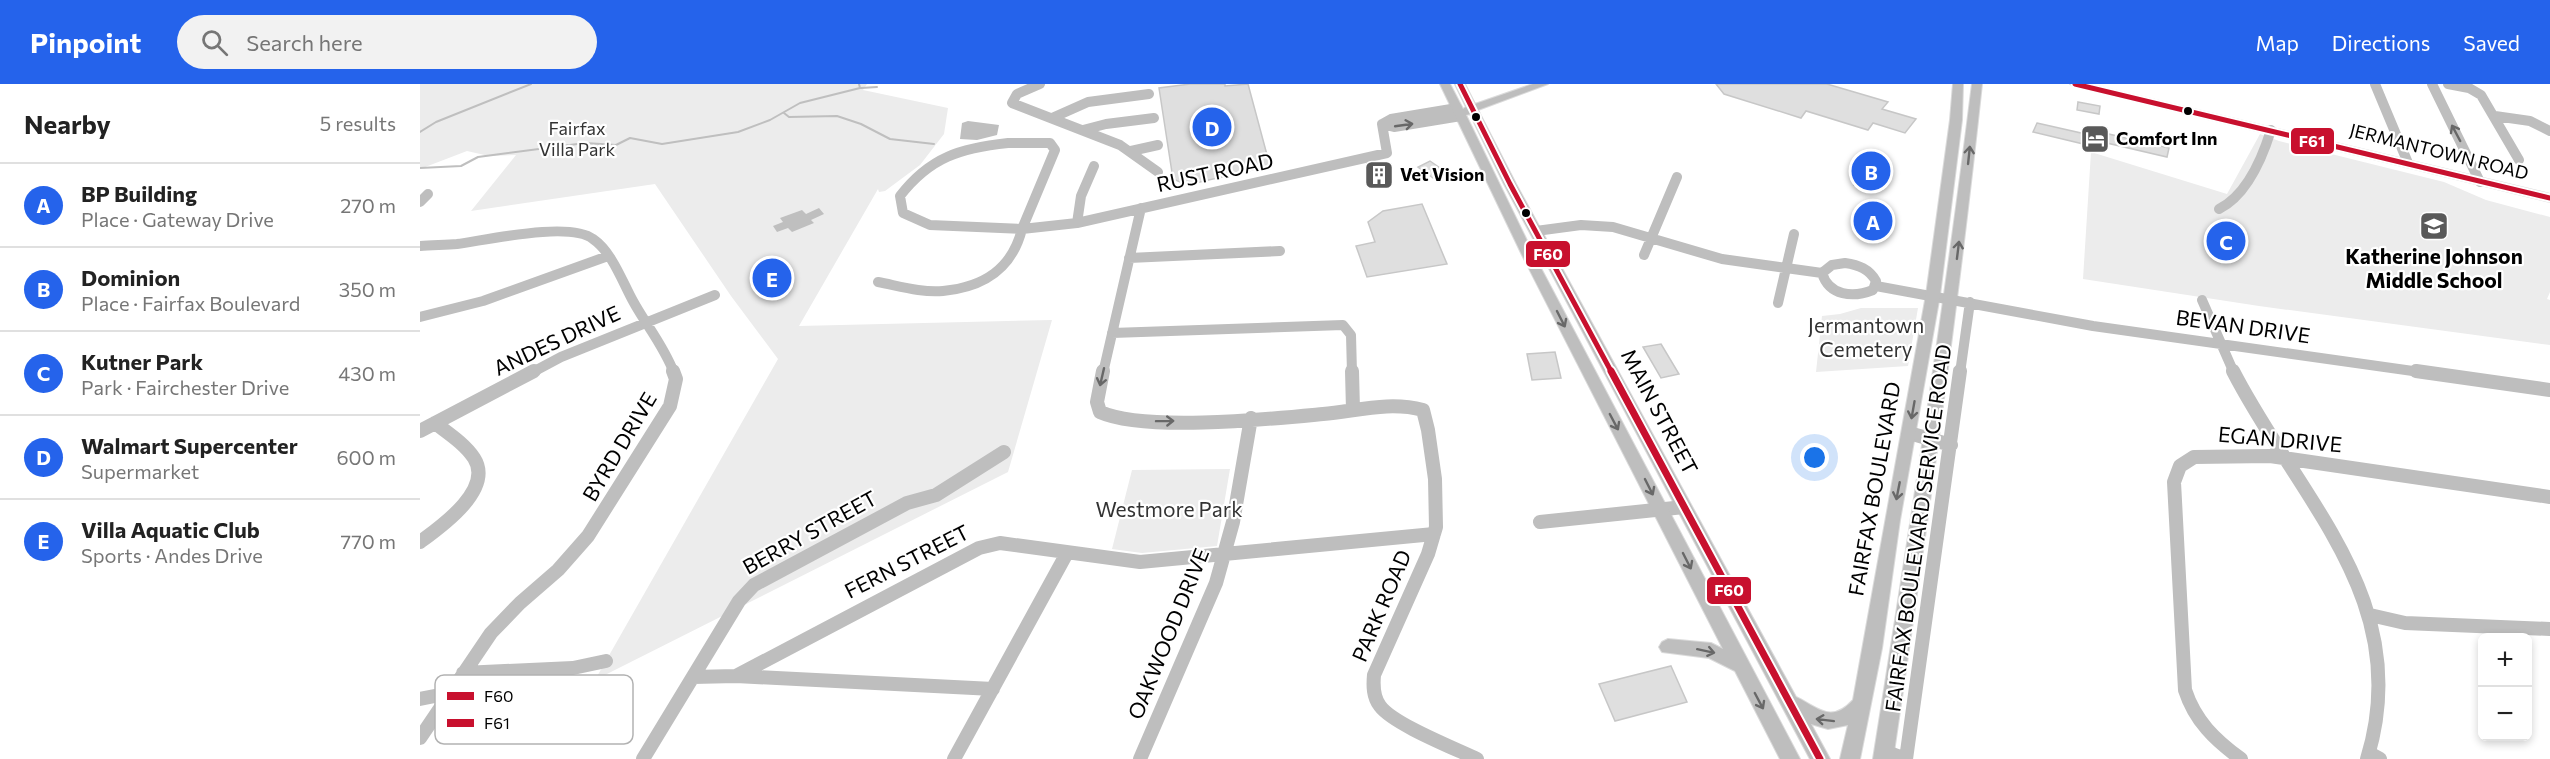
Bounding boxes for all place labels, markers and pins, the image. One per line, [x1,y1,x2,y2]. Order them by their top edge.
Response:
pin: D [1192,104,1232,150]
unlabelled marker [2182,105,2194,117]
unlabelled marker [1470,111,1482,123]
hotel icon: Comfort Inn [2079,123,2111,155]
place label: Comfort Inn [2116,127,2218,149]
pin: B [1852,148,1890,194]
building icon: Vet Vision [1363,159,1395,191]
place label: Vet Vision [1400,163,1484,185]
pin: A [1854,198,1892,244]
unlabelled marker [1520,207,1532,219]
school or university icon: Katherine Johnson Middle School [2418,210,2450,242]
pin: C [2206,218,2246,264]
place label: Katherine Johnson Middle School [2345,243,2523,292]
pin: E [752,256,792,300]

